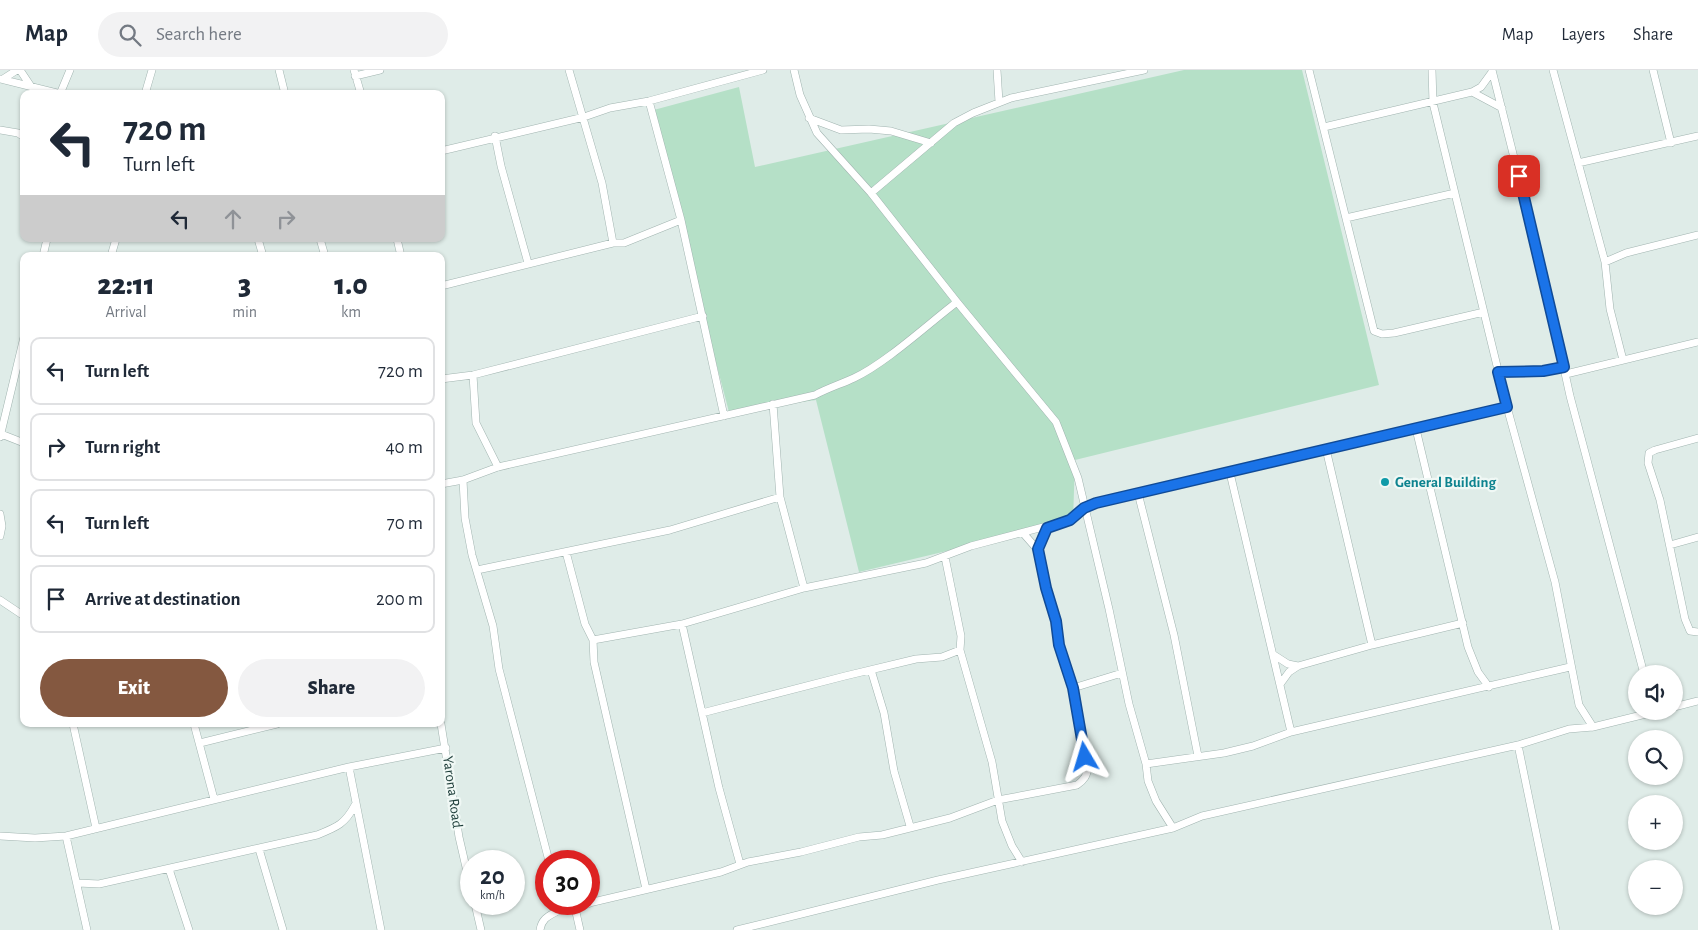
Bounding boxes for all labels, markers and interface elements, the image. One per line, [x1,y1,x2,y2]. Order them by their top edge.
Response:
search box [98,12,448,57]
icon: search [116,21,144,49]
text: Map [25,22,68,46]
text: Search here [156,25,242,44]
text: Map [1502,26,1533,44]
text: Layers [1561,26,1605,44]
text: Share [1633,26,1673,44]
icon: left [40,110,105,175]
text: 720 m [123,112,206,147]
text: Turn left [123,153,195,175]
pin [1498,155,1540,197]
icon: arrive [1505,162,1533,190]
icon: left [166,205,194,233]
icon: ahead [219,205,247,233]
icon: right [272,205,300,233]
text: 22:11 [97,270,155,300]
text: 3 [238,270,251,300]
text: 1.0 [334,270,368,300]
text: Arrival [106,304,147,320]
text: min [232,304,257,320]
text: km [341,304,361,320]
icon: left [42,357,70,385]
text: Turn left [85,362,149,381]
text: 720 m [378,362,423,381]
icon: right [42,433,70,461]
text: Turn right [85,438,160,457]
text: 40 m [385,438,423,457]
place label: General Building [1395,475,1496,490]
marker: General Building [1379,476,1391,488]
icon: left [42,509,70,537]
text: Turn left [85,514,149,533]
text: 70 m [387,514,423,533]
icon: arrive [42,585,70,613]
text: Arrive at destination [85,590,241,609]
text: 200 m [376,590,423,609]
button: Exit [40,659,228,717]
button: Share [238,659,425,717]
map controls [1628,665,1683,915]
button: sound [1628,665,1683,720]
position arrow [1058,730,1110,782]
button: search [1628,730,1683,785]
street label: Yarona Road [440,755,465,829]
button: + [1628,795,1683,850]
speed limit sign: 30 [535,850,600,915]
button: − [1628,860,1683,915]
text: 20 [480,864,505,889]
text: km/h [480,889,505,901]

